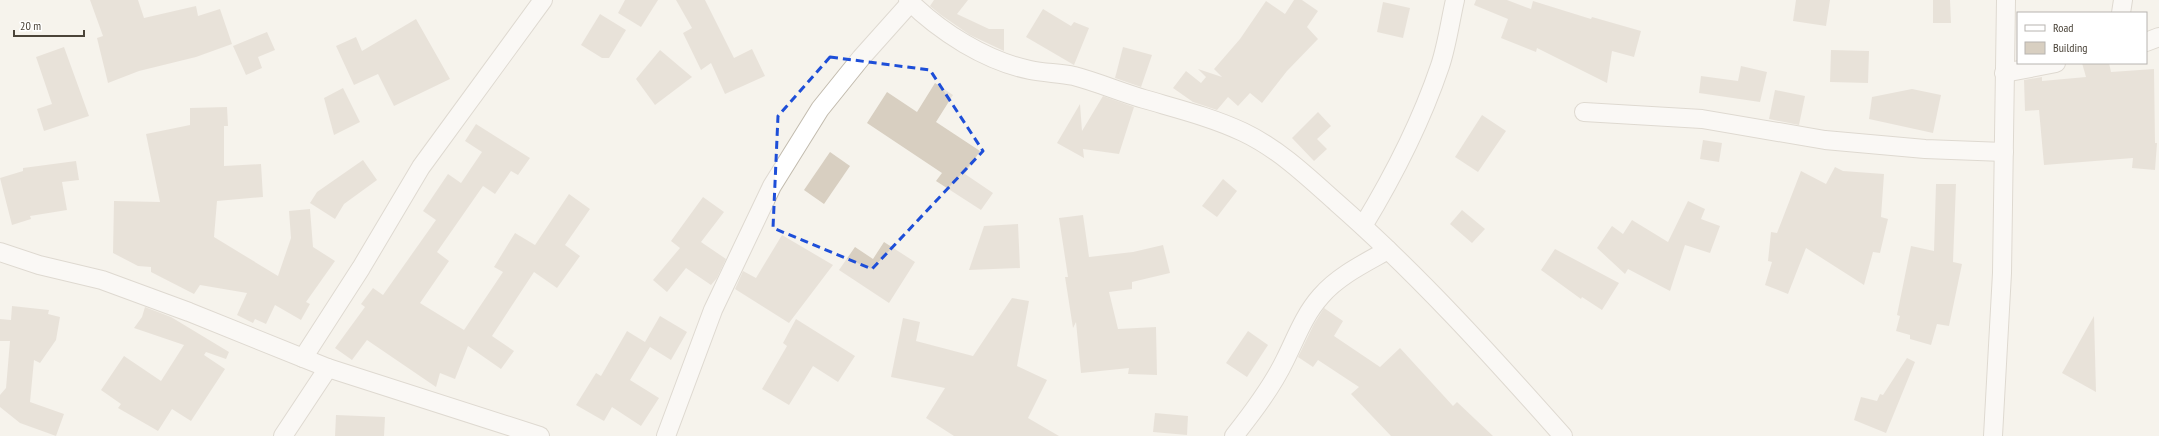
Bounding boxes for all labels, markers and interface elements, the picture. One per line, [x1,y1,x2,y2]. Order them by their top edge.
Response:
scale bar [14,12,84,38]
legend [2017,12,2147,64]
text: 20 m [20,18,41,33]
text: Road [2053,20,2073,35]
text: Building [2053,40,2088,55]

